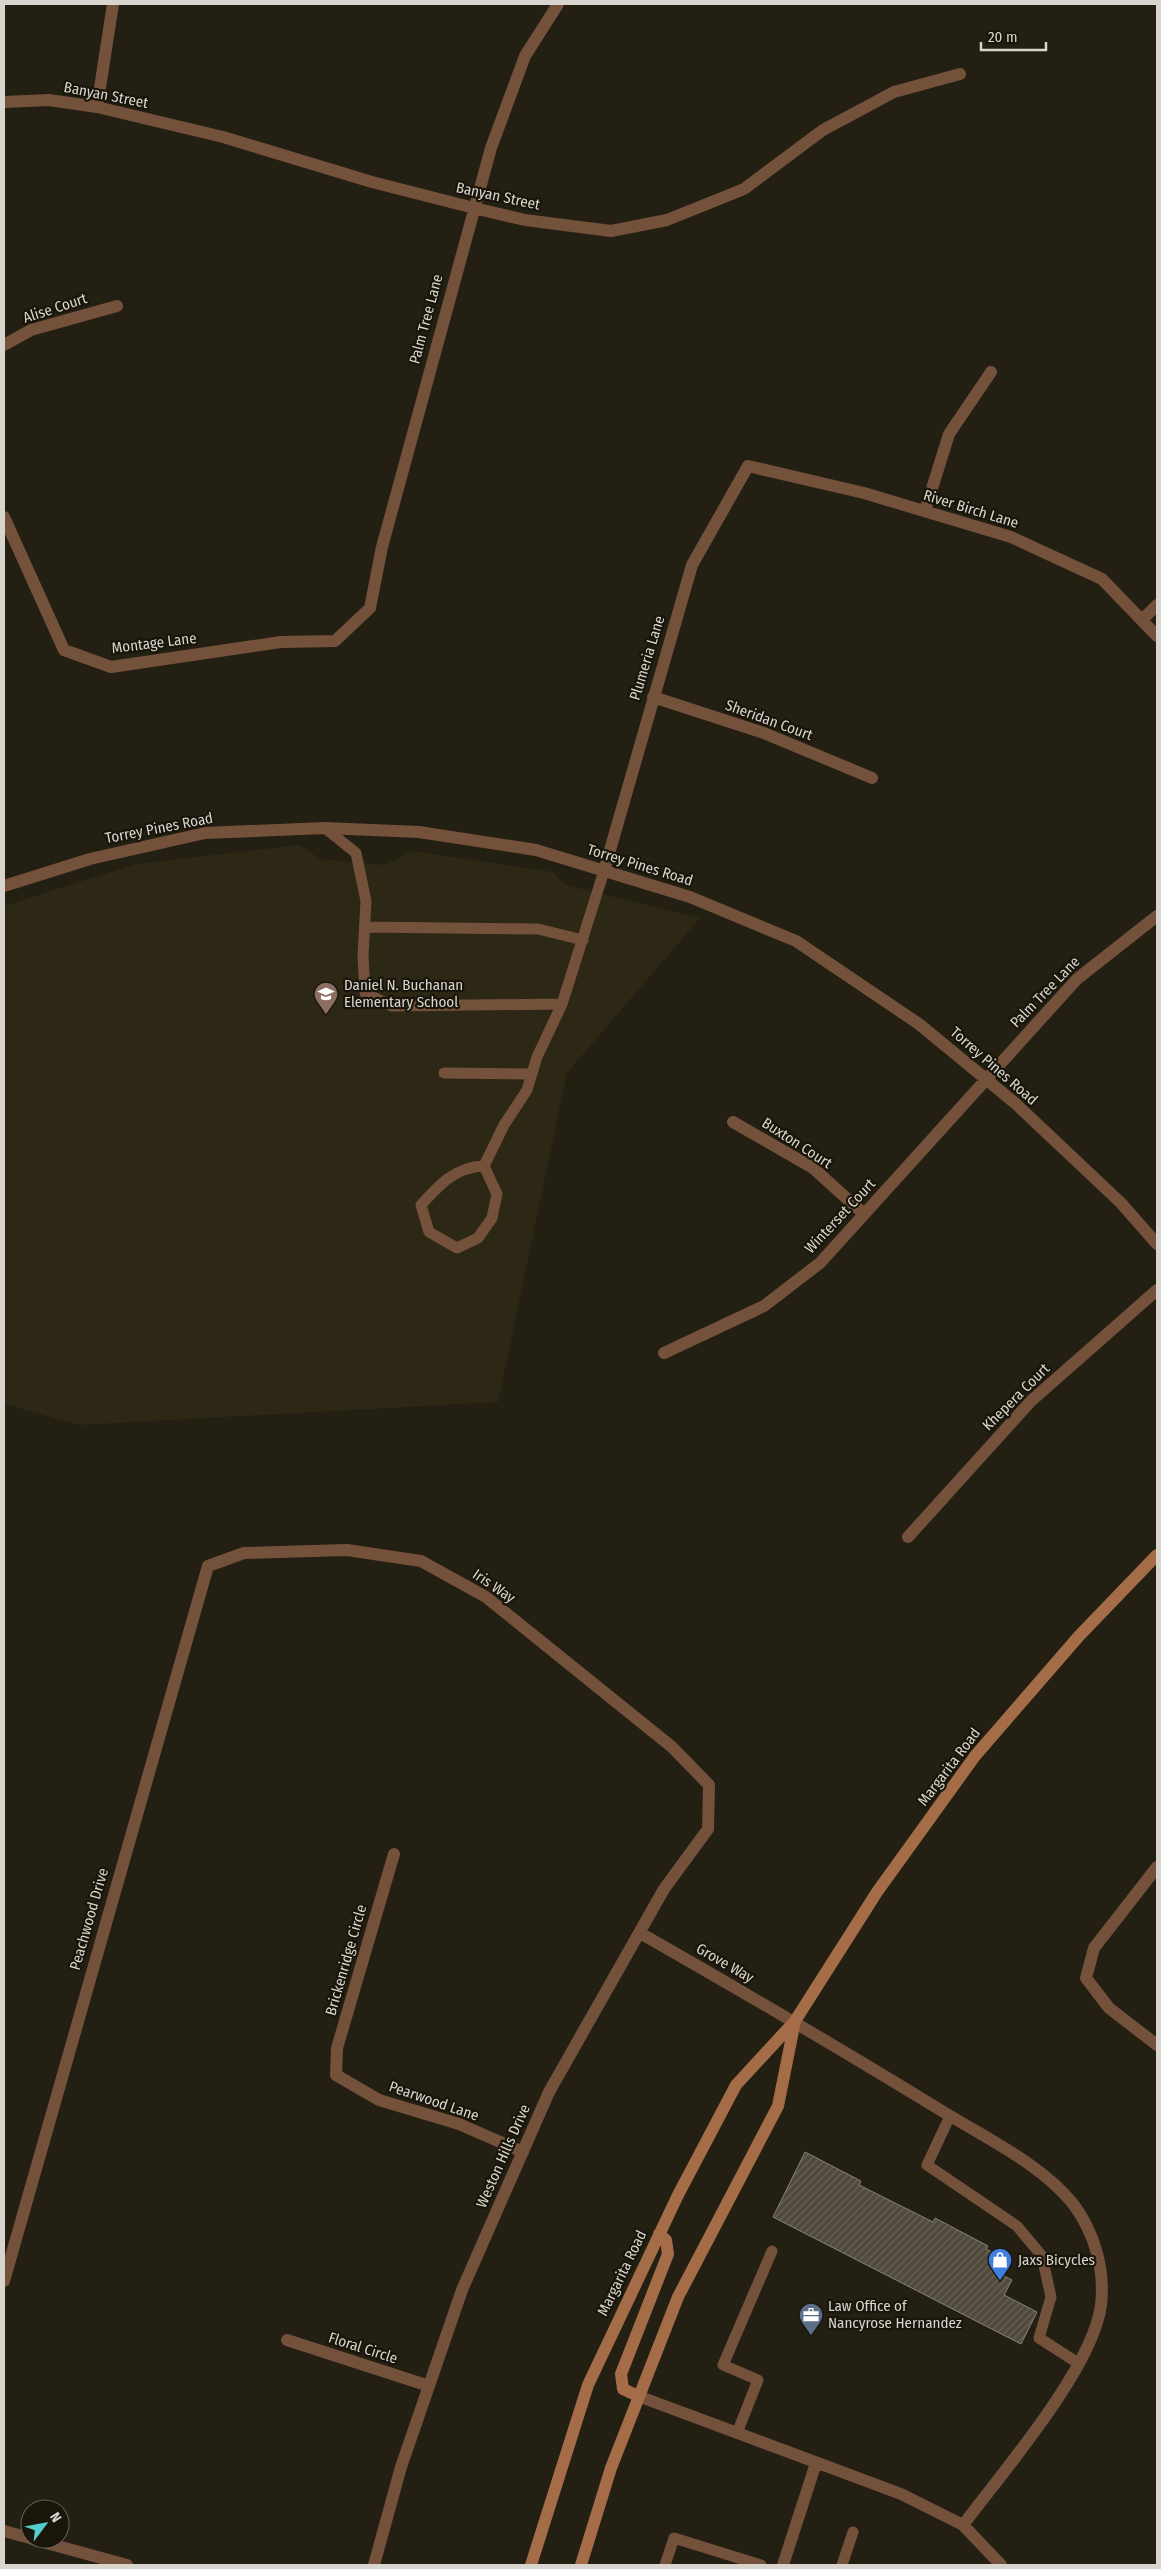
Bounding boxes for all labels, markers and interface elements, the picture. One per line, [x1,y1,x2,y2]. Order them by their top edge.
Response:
scale bar [981,20,1046,52]
text: 20 m [988,28,1018,46]
street label: Banyan Street [62,78,150,112]
street label: Banyan Street [454,178,542,214]
street label: Palm Tree Lane [405,272,447,366]
street label: Alise Court [21,289,89,327]
street label: River Birch Lane [921,486,1021,532]
street label: Plumeria Lane [626,614,668,702]
street label: Montage Lane [111,629,197,657]
street label: Sheridan Court [723,696,815,744]
street label: Torrey Pines Road [103,809,215,847]
street label: Torrey Pines Road [585,840,695,890]
street label: Palm Tree Lane [1007,953,1083,1031]
place label: Daniel N. Buchanan Elementary School [344,976,463,1011]
school or university icon: Daniel N. Buchanan Elementary School [313,981,339,1015]
street label: Torrey Pines Road [947,1023,1041,1109]
street label: Buxton Court [759,1114,835,1172]
street label: Winterset Court [801,1175,879,1257]
street label: Khepera Court [979,1360,1053,1434]
street label: Iris Way [469,1565,519,1607]
street label: Margarita Road [914,1724,984,1810]
street label: Peachwood Drive [66,1866,112,1972]
street label: Brickenridge Circle [322,1902,370,2018]
street label: Grove Way [693,1939,757,1987]
street label: Pearwood Lane [387,2077,481,2125]
street label: Weston Hills Drive [472,2101,534,2211]
street label: Margarita Road [594,2227,650,2319]
shop icon: Jaxs Bicycles [987,2247,1013,2281]
place label: Jaxs Bicycles [1018,2251,1095,2269]
place label: Law Office of Nancyrose Hernandez [828,2297,962,2332]
office icon: Law Office of Nancyrose Hernandez [798,2302,824,2336]
street label: Floral Circle [326,2328,400,2368]
north arrow [20,2499,70,2549]
text: N [46,2509,65,2525]

